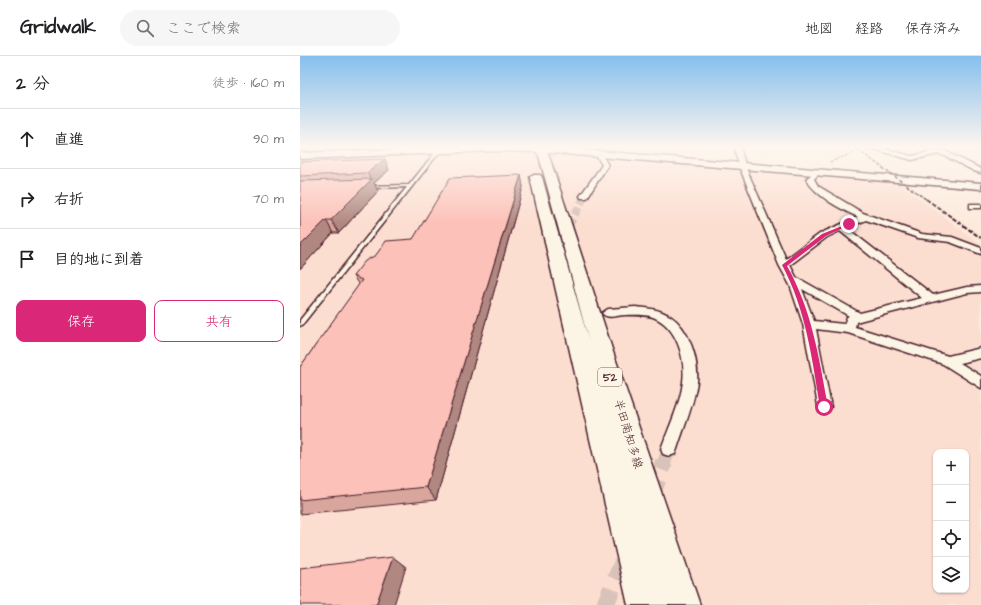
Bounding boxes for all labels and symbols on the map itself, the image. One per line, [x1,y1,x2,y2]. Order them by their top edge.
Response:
route end [840,215,858,233]
road number: 52 [598,368,622,386]
street label: 半田南知多線 [609,397,647,471]
route start [815,398,833,416]

